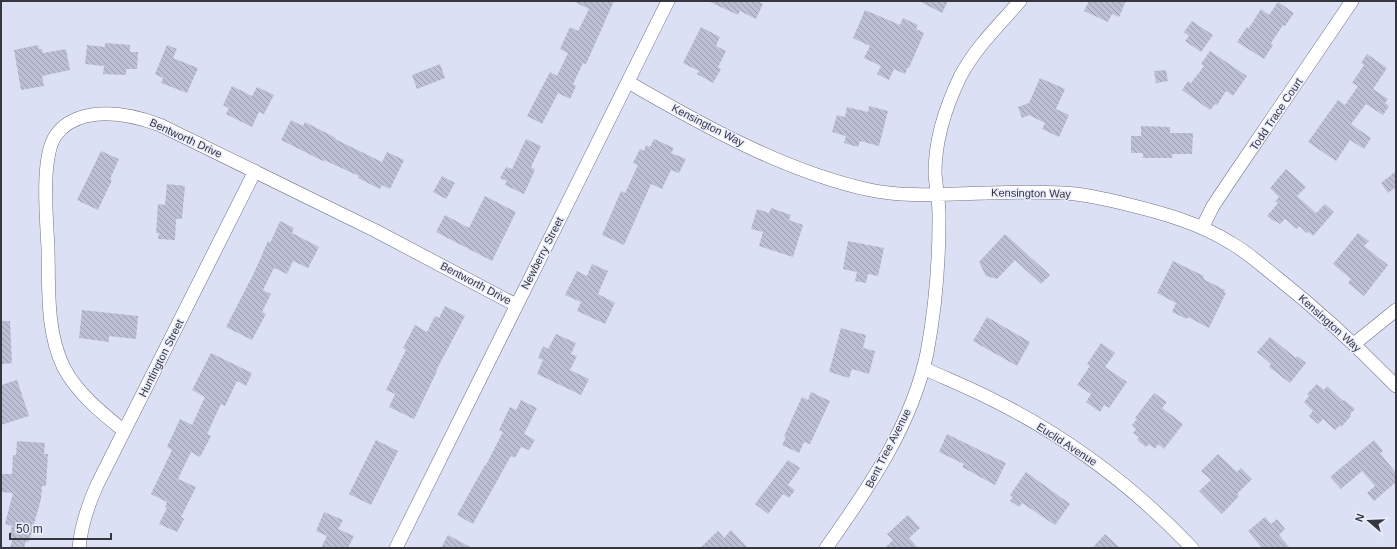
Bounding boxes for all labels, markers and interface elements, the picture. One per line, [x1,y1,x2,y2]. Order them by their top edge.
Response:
street label: Todd Trace Court [1247,76,1305,152]
street label: Kensington Way [670,102,747,149]
street label: Bentworth Drive [148,116,224,160]
street label: Kensington Way [991,186,1071,200]
street label: Newberry Street [519,215,565,291]
street label: Bentworth Drive [439,259,513,307]
street label: Kensington Way [1296,292,1364,354]
street label: Huntington Street [136,317,186,399]
street label: Bent Tree Avenue [863,406,913,490]
street label: Euclid Avenue [1035,420,1099,468]
north arrow [1349,501,1389,541]
text: N [1353,512,1367,523]
scale bar [10,515,111,541]
text: 50 m [16,522,43,536]

